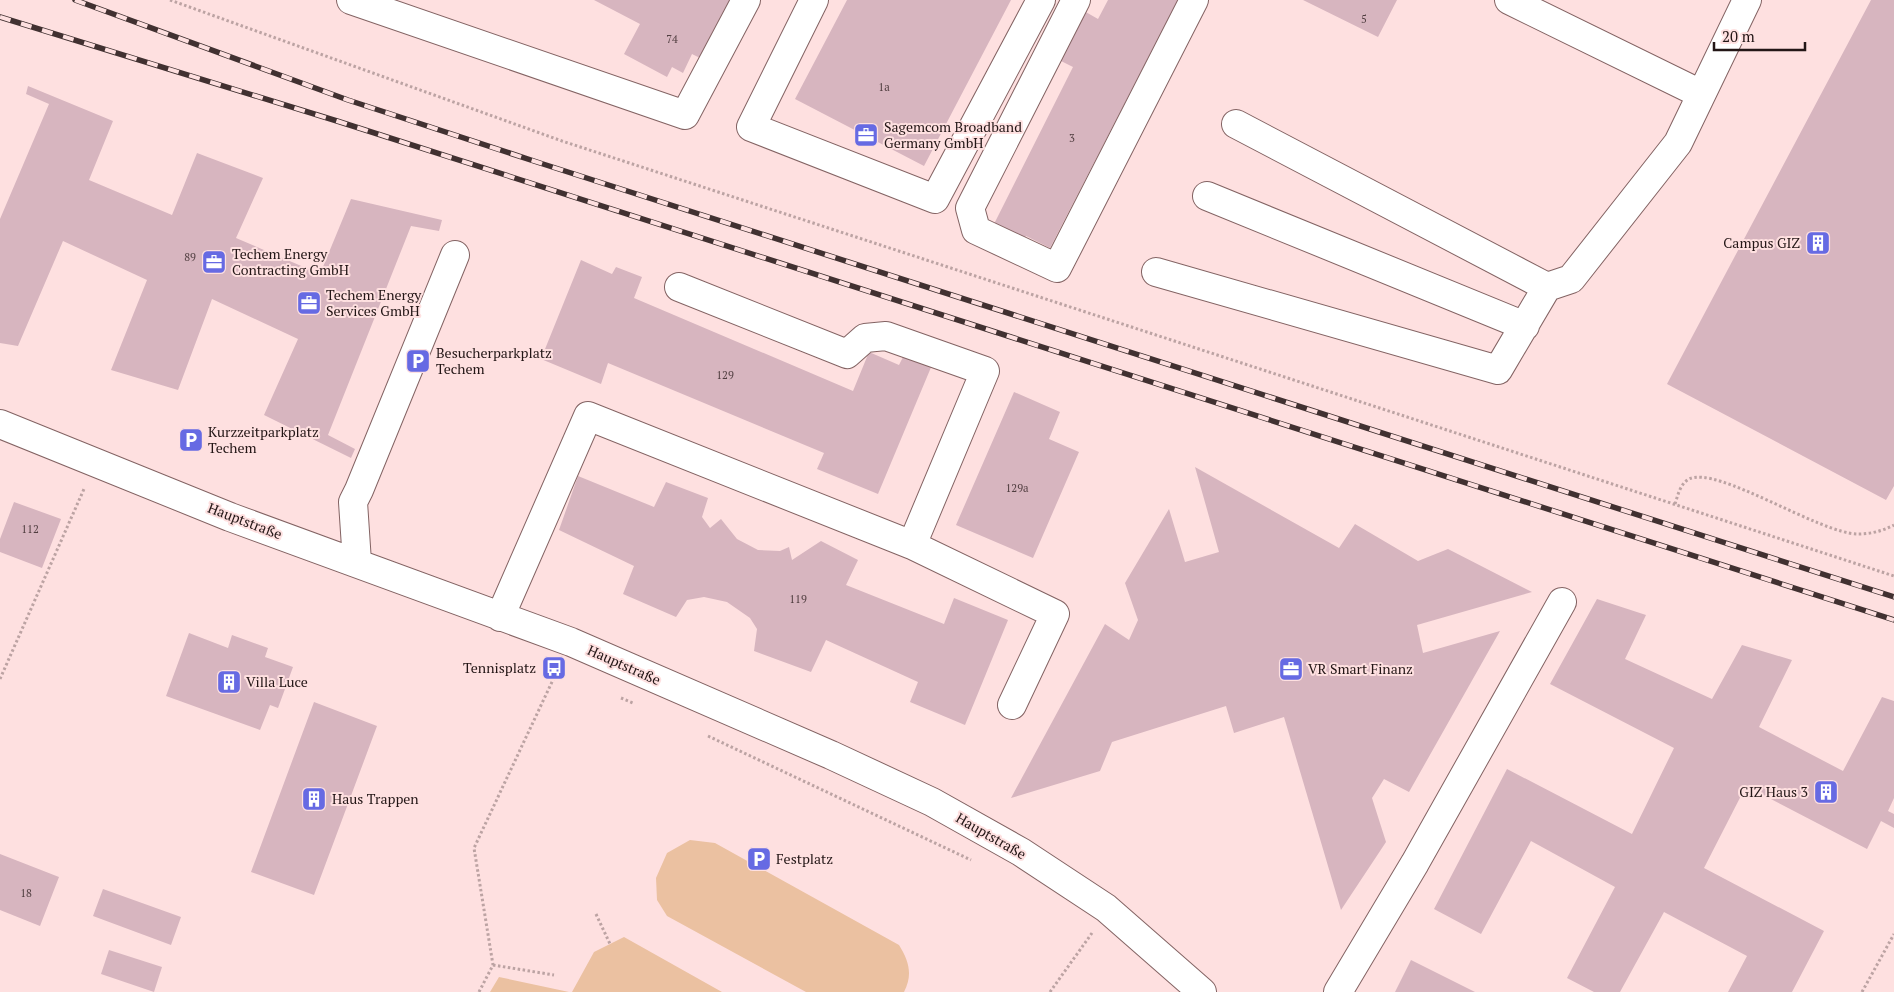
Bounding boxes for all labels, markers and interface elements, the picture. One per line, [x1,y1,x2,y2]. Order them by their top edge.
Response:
house number: 5 [1361,12,1367,26]
scale bar [1714,20,1805,52]
text: 20 m [1722,26,1755,46]
house number: 74 [666,32,678,46]
house number: 1a [878,80,890,94]
place label: Sagemcom Broadband Germany GmbH [884,117,1022,152]
office icon: Sagemcom Broadband Germany GmbH [853,122,879,148]
house number: 3 [1069,131,1075,145]
building icon: Campus GIZ [1805,230,1831,256]
place label: Campus GIZ [1723,233,1800,252]
place label: Techem Energy Contracting GmbH [232,244,349,279]
office icon: Techem Energy Contracting GmbH [201,249,227,275]
house number: 89 [184,250,196,264]
place label: Techem Energy Services GmbH [326,285,422,320]
office icon: Techem Energy Services GmbH [296,290,322,316]
place label: Besucherparkplatz Techem [436,343,552,378]
parking icon: Besucherparkplatz Techem [405,348,431,374]
house number: 129 [716,368,734,382]
place label: Kurzzeitparkplatz Techem [208,422,319,457]
parking icon: Kurzzeitparkplatz Techem [178,427,204,453]
house number: 129a [1005,481,1029,495]
street label: Hauptstraße [205,498,285,543]
house number: 112 [21,522,39,536]
house number: 119 [789,592,807,606]
street label: Hauptstraße [585,640,664,689]
bus stop icon: Tennisplatz [541,655,567,681]
office icon: VR Smart Finanz [1278,656,1304,682]
place label: Tennisplatz [463,658,536,677]
place label: VR Smart Finanz [1308,659,1413,678]
building icon: Villa Luce [216,669,242,695]
place label: Villa Luce [246,672,308,691]
building icon: GIZ Haus 3 [1813,779,1839,805]
place label: GIZ Haus 3 [1739,782,1808,801]
building icon: Haus Trappen [301,786,327,812]
place label: Haus Trappen [332,789,419,808]
street label: Hauptstraße [953,808,1030,863]
parking icon: Festplatz [746,846,772,872]
place label: Festplatz [776,849,833,868]
house number: 18 [20,886,32,900]

